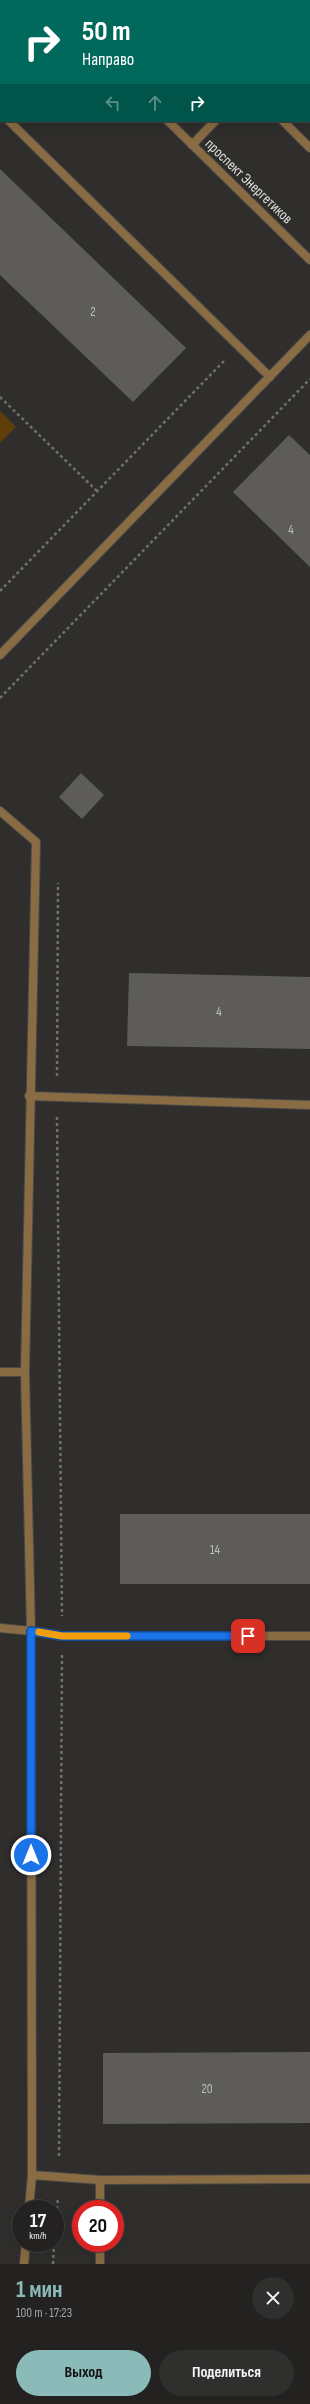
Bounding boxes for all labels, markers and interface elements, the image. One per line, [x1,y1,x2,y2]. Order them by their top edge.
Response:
text: 50 m [82,15,131,48]
icon: right [16,16,68,68]
text: Направо [82,49,134,70]
icon: left [102,92,124,114]
icon: ahead [144,92,166,114]
icon: right [186,92,208,114]
street label: проспект Энергетиков [201,135,297,228]
house number: 2 [90,304,96,320]
house number: 4 [288,522,294,538]
house number: 4 [216,1004,222,1020]
house number: 14 [210,1542,221,1558]
pin [231,1619,265,1653]
icon: arrive [237,1625,259,1647]
position arrow [10,1834,52,1876]
house number: 20 [201,2081,213,2097]
speed limit sign: 20 [72,2200,124,2252]
text: 17 [30,2209,46,2233]
text: km/h [29,2230,47,2242]
text: 1 мин [16,2275,63,2304]
button: close [252,2277,294,2319]
text: 100 m · 17:23 [16,2305,72,2321]
button: Выход [16,2350,151,2396]
button: Поделиться [159,2350,294,2396]

